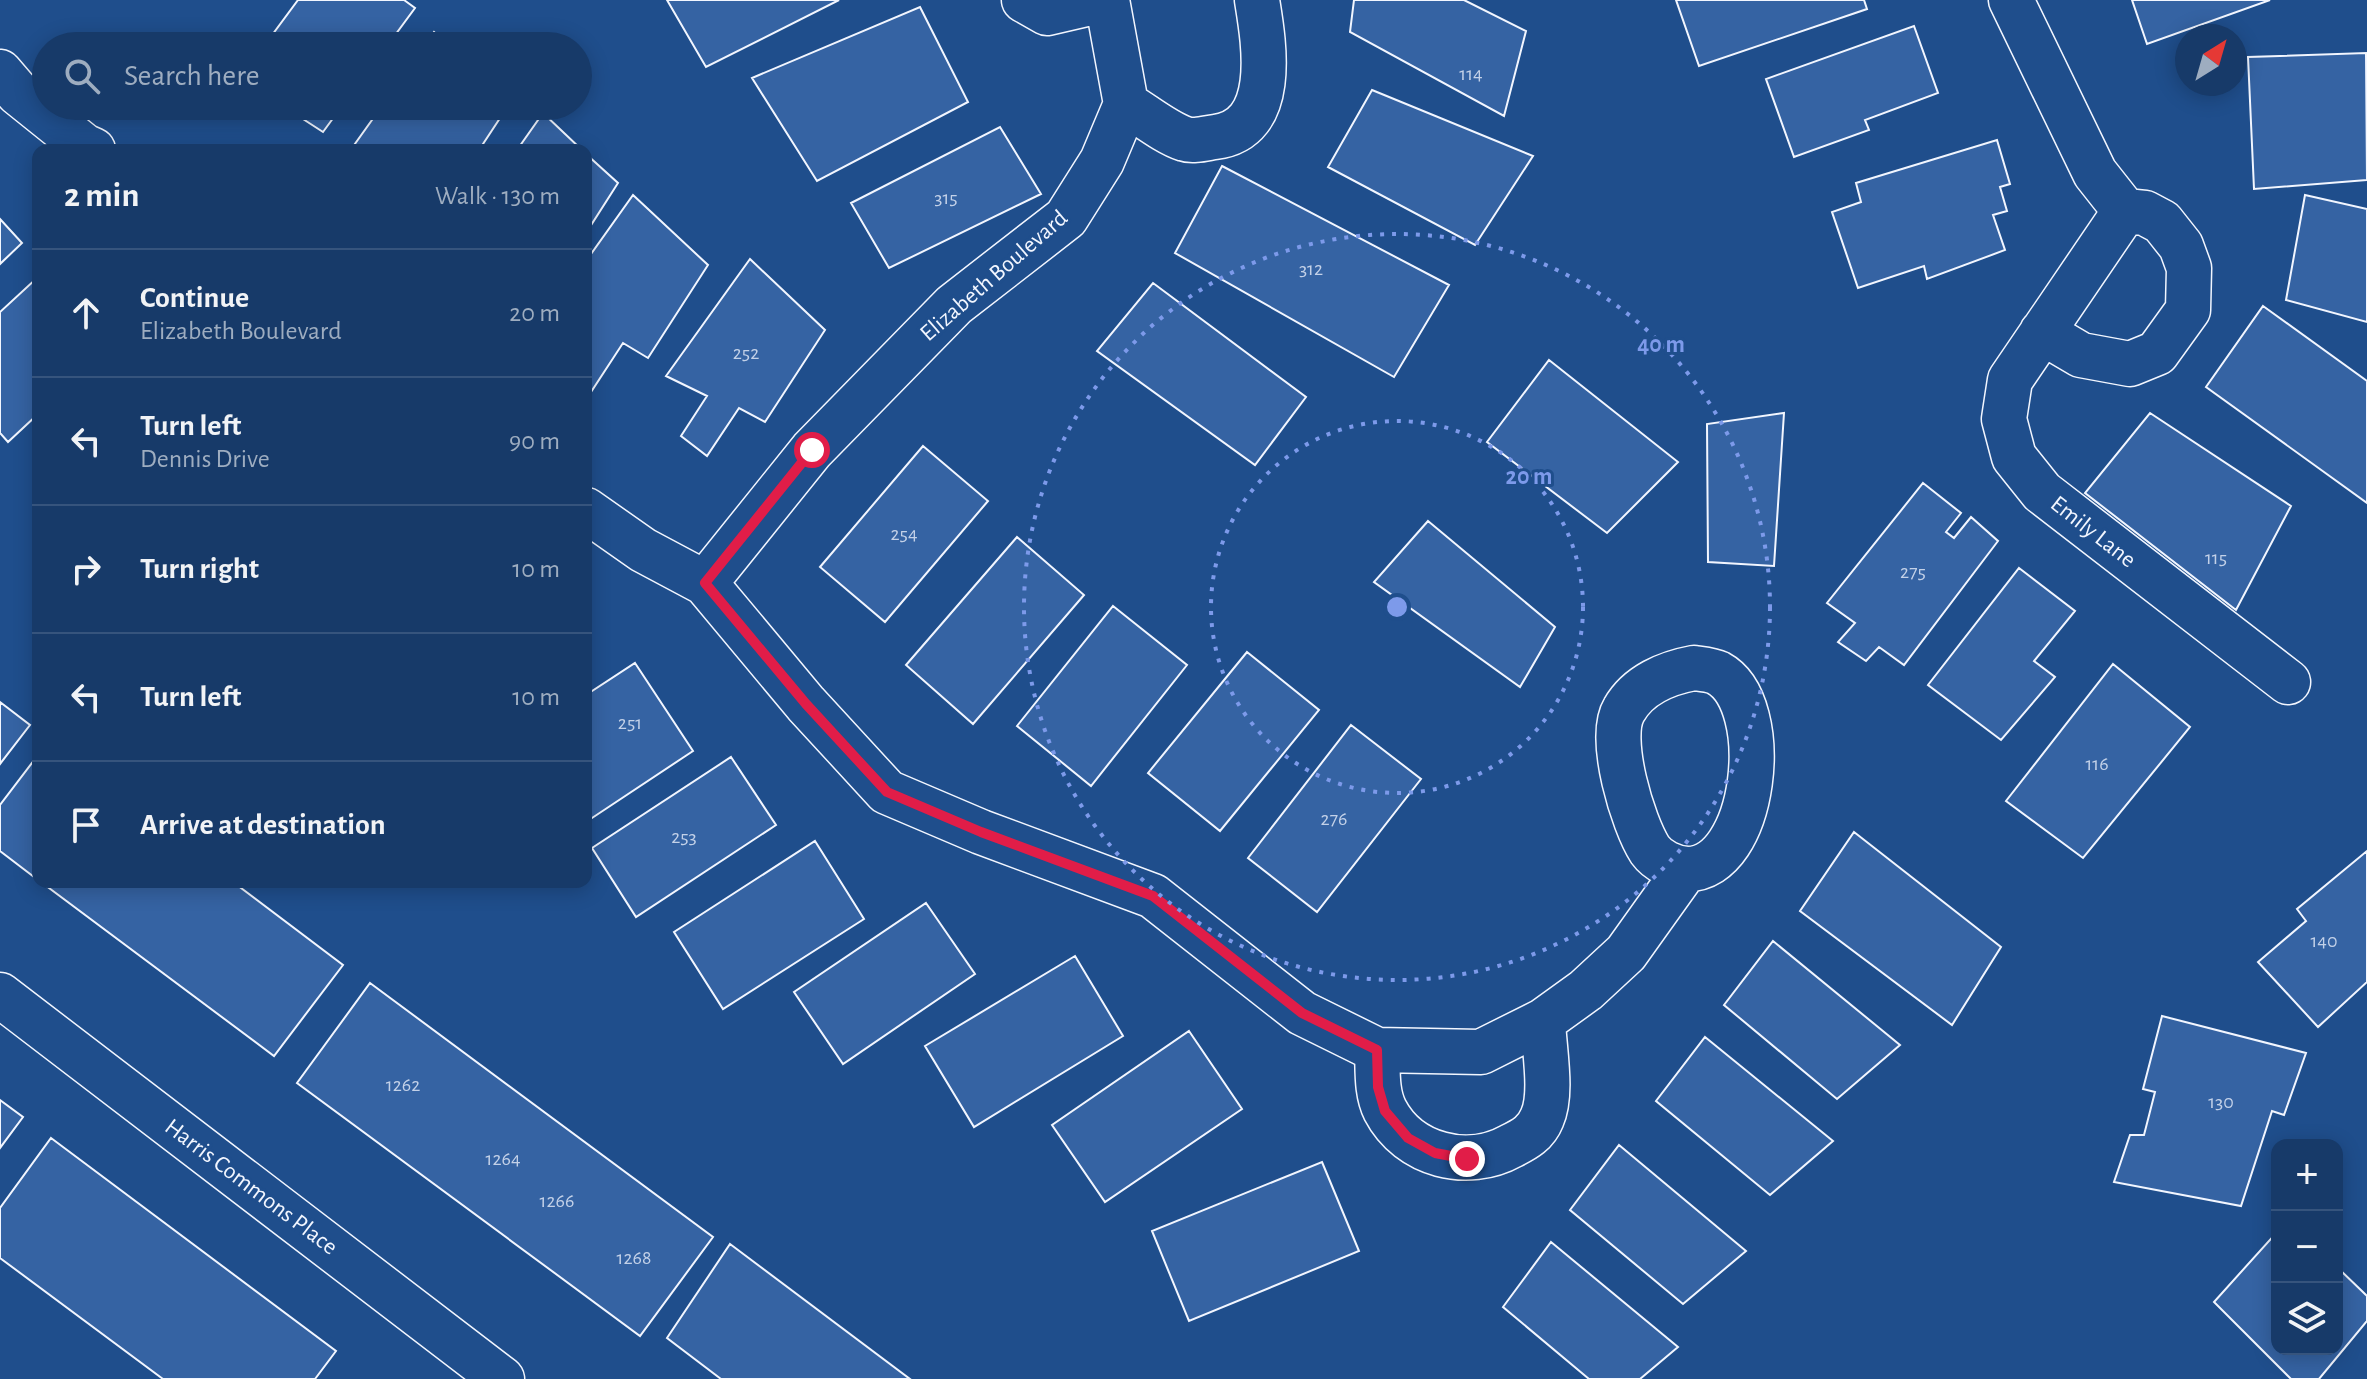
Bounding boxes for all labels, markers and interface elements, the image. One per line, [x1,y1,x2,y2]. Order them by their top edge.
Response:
north arrow [2175,24,2247,96]
search box [32,32,592,120]
icon: search [60,54,104,98]
text: Search here [124,61,260,91]
house number: 114 [1459,64,1483,84]
text: 2 min [64,179,139,213]
text: Walk · 130 m [435,183,560,209]
house number: 315 [934,188,958,208]
street label: Elizabeth Boulevard [916,206,1072,346]
house number: 312 [1299,259,1323,279]
text: Continue [140,283,249,313]
icon: ahead [64,291,108,335]
text: 20 m [509,300,560,326]
text: Elizabeth Boulevard [140,318,342,344]
text: 40 m [1637,333,1685,357]
house number: 252 [733,343,759,363]
text: Turn left [140,411,241,441]
icon: left [64,419,108,463]
text: 90 m [509,428,560,454]
route start [794,432,830,468]
text: Dennis Drive [140,446,270,472]
text: 20 m [1506,465,1552,489]
street label: Emily Lane [2046,492,2140,572]
house number: 254 [890,524,918,544]
icon: right [64,547,108,591]
house number: 115 [2205,548,2227,568]
text: Turn right [140,554,259,584]
text: 10 m [512,556,560,582]
house number: 275 [1900,562,1926,582]
centre of rings [1383,593,1411,621]
icon: left [64,675,108,719]
text: Turn left [140,682,241,712]
text: 10 m [512,684,560,710]
house number: 251 [618,713,642,733]
house number: 116 [2085,754,2109,774]
icon: arrive [64,803,108,847]
house number: 276 [1321,809,1347,829]
text: Arrive at destination [140,810,386,840]
house number: 253 [671,827,697,847]
house number: 140 [2310,931,2338,951]
house number: 1262 [386,1075,420,1095]
house number: 130 [2208,1092,2234,1112]
street label: Harris Commons Place [160,1114,342,1260]
map controls [2271,1139,2343,1355]
button: + [2271,1139,2343,1211]
route end [1449,1141,1485,1177]
house number: 1264 [486,1149,521,1169]
house number: 1266 [540,1191,574,1211]
button: − [2271,1211,2343,1283]
house number: 1268 [617,1248,651,1268]
button: layers [2271,1283,2343,1355]

